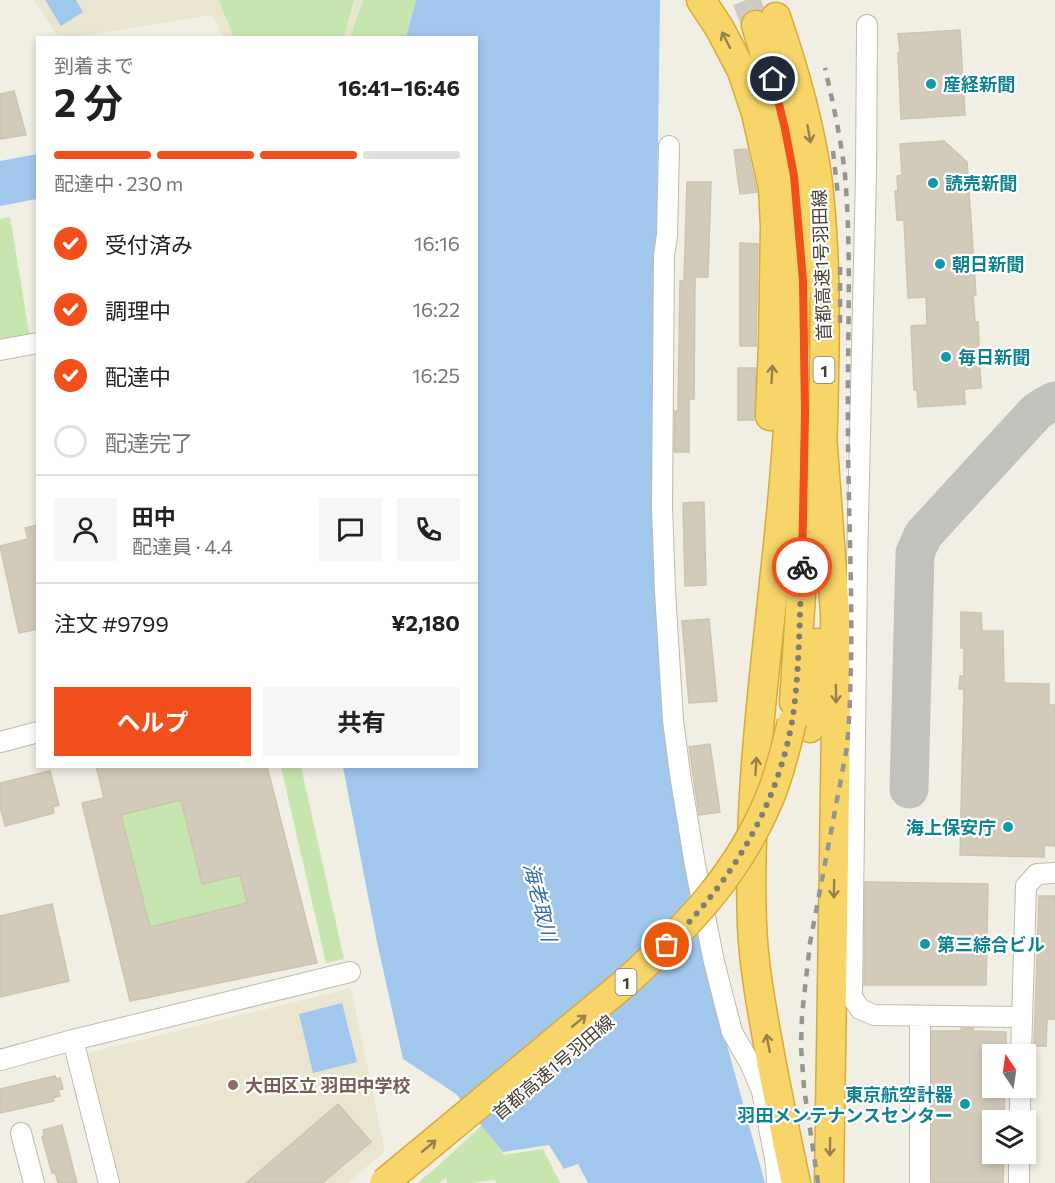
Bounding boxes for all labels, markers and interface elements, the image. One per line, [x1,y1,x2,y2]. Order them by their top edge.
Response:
one-way arrow [720,32,732,49]
text: 到着まで [54,53,134,77]
pin [747,53,798,104]
icon: home [756,62,789,95]
place label: 産経新聞 [943,73,1015,95]
text: 16:41–16:46 [338,74,460,101]
text: 2 分 [54,77,123,125]
marker: 産経新聞 [924,77,938,91]
one-way arrow [804,123,815,143]
text: 配達中 · 230 m [54,171,183,195]
place label: 読売新聞 [945,172,1017,194]
marker: 読売新聞 [926,176,940,190]
street label: 首都高速1号羽田線 [807,189,835,341]
icon: check [54,227,87,260]
text: 受付済み [105,231,193,258]
text: 16:16 [414,231,460,255]
place label: 朝日新聞 [952,253,1024,275]
marker: 朝日新聞 [933,257,947,271]
icon: check [54,293,87,326]
text: 調理中 [105,297,171,324]
text: 16:22 [412,297,460,321]
place label: 毎日新聞 [958,346,1030,368]
marker: 毎日新聞 [939,350,953,364]
road number: 1 [814,357,834,383]
icon: check [54,359,87,392]
text: 配達中 [105,363,171,390]
text: 16:25 [412,363,460,387]
one-way arrow [766,364,777,384]
text: 配達完了 [105,429,193,456]
button: person [54,498,117,561]
button: chat [319,498,382,561]
button: phone [397,498,460,561]
text: 田中 [132,503,176,530]
text: 配達員 · 4.4 [132,534,233,558]
courier [772,537,832,597]
icon: bike [786,551,819,584]
text: ¥2,180 [391,609,460,636]
text: 注文 #9799 [54,610,169,637]
one-way arrow [830,683,842,703]
button: ヘルプ [54,687,251,756]
button: 共有 [263,687,460,756]
one-way arrow [750,756,761,776]
place label: 海上保安庁 [906,816,996,838]
marker: 海上保安庁 [1001,820,1015,834]
water label: 海老取川 [520,860,563,946]
one-way arrow [828,878,839,898]
pin [641,919,692,970]
icon: bag [650,928,683,961]
place label: 第三綜合ビル [937,933,1045,955]
marker: 第三綜合ビル [918,937,932,951]
road number: 1 [616,969,636,995]
street label: 首都高速1号羽田線 [488,1010,618,1124]
one-way arrow [571,1014,586,1028]
one-way arrow [762,1034,773,1054]
north arrow [982,1044,1036,1098]
map controls [982,1044,1036,1164]
place label: 大田区立 羽田中学校 [245,1074,410,1096]
marker: 大田区立 羽田中学校 [226,1078,240,1092]
place label: 東京航空計器 羽田メンテナンスセンター [737,1083,953,1126]
marker: 東京航空計器 羽田メンテナンスセンター [958,1097,972,1111]
button: layers [982,1110,1036,1164]
one-way arrow [824,1136,836,1156]
one-way arrow [421,1139,437,1152]

